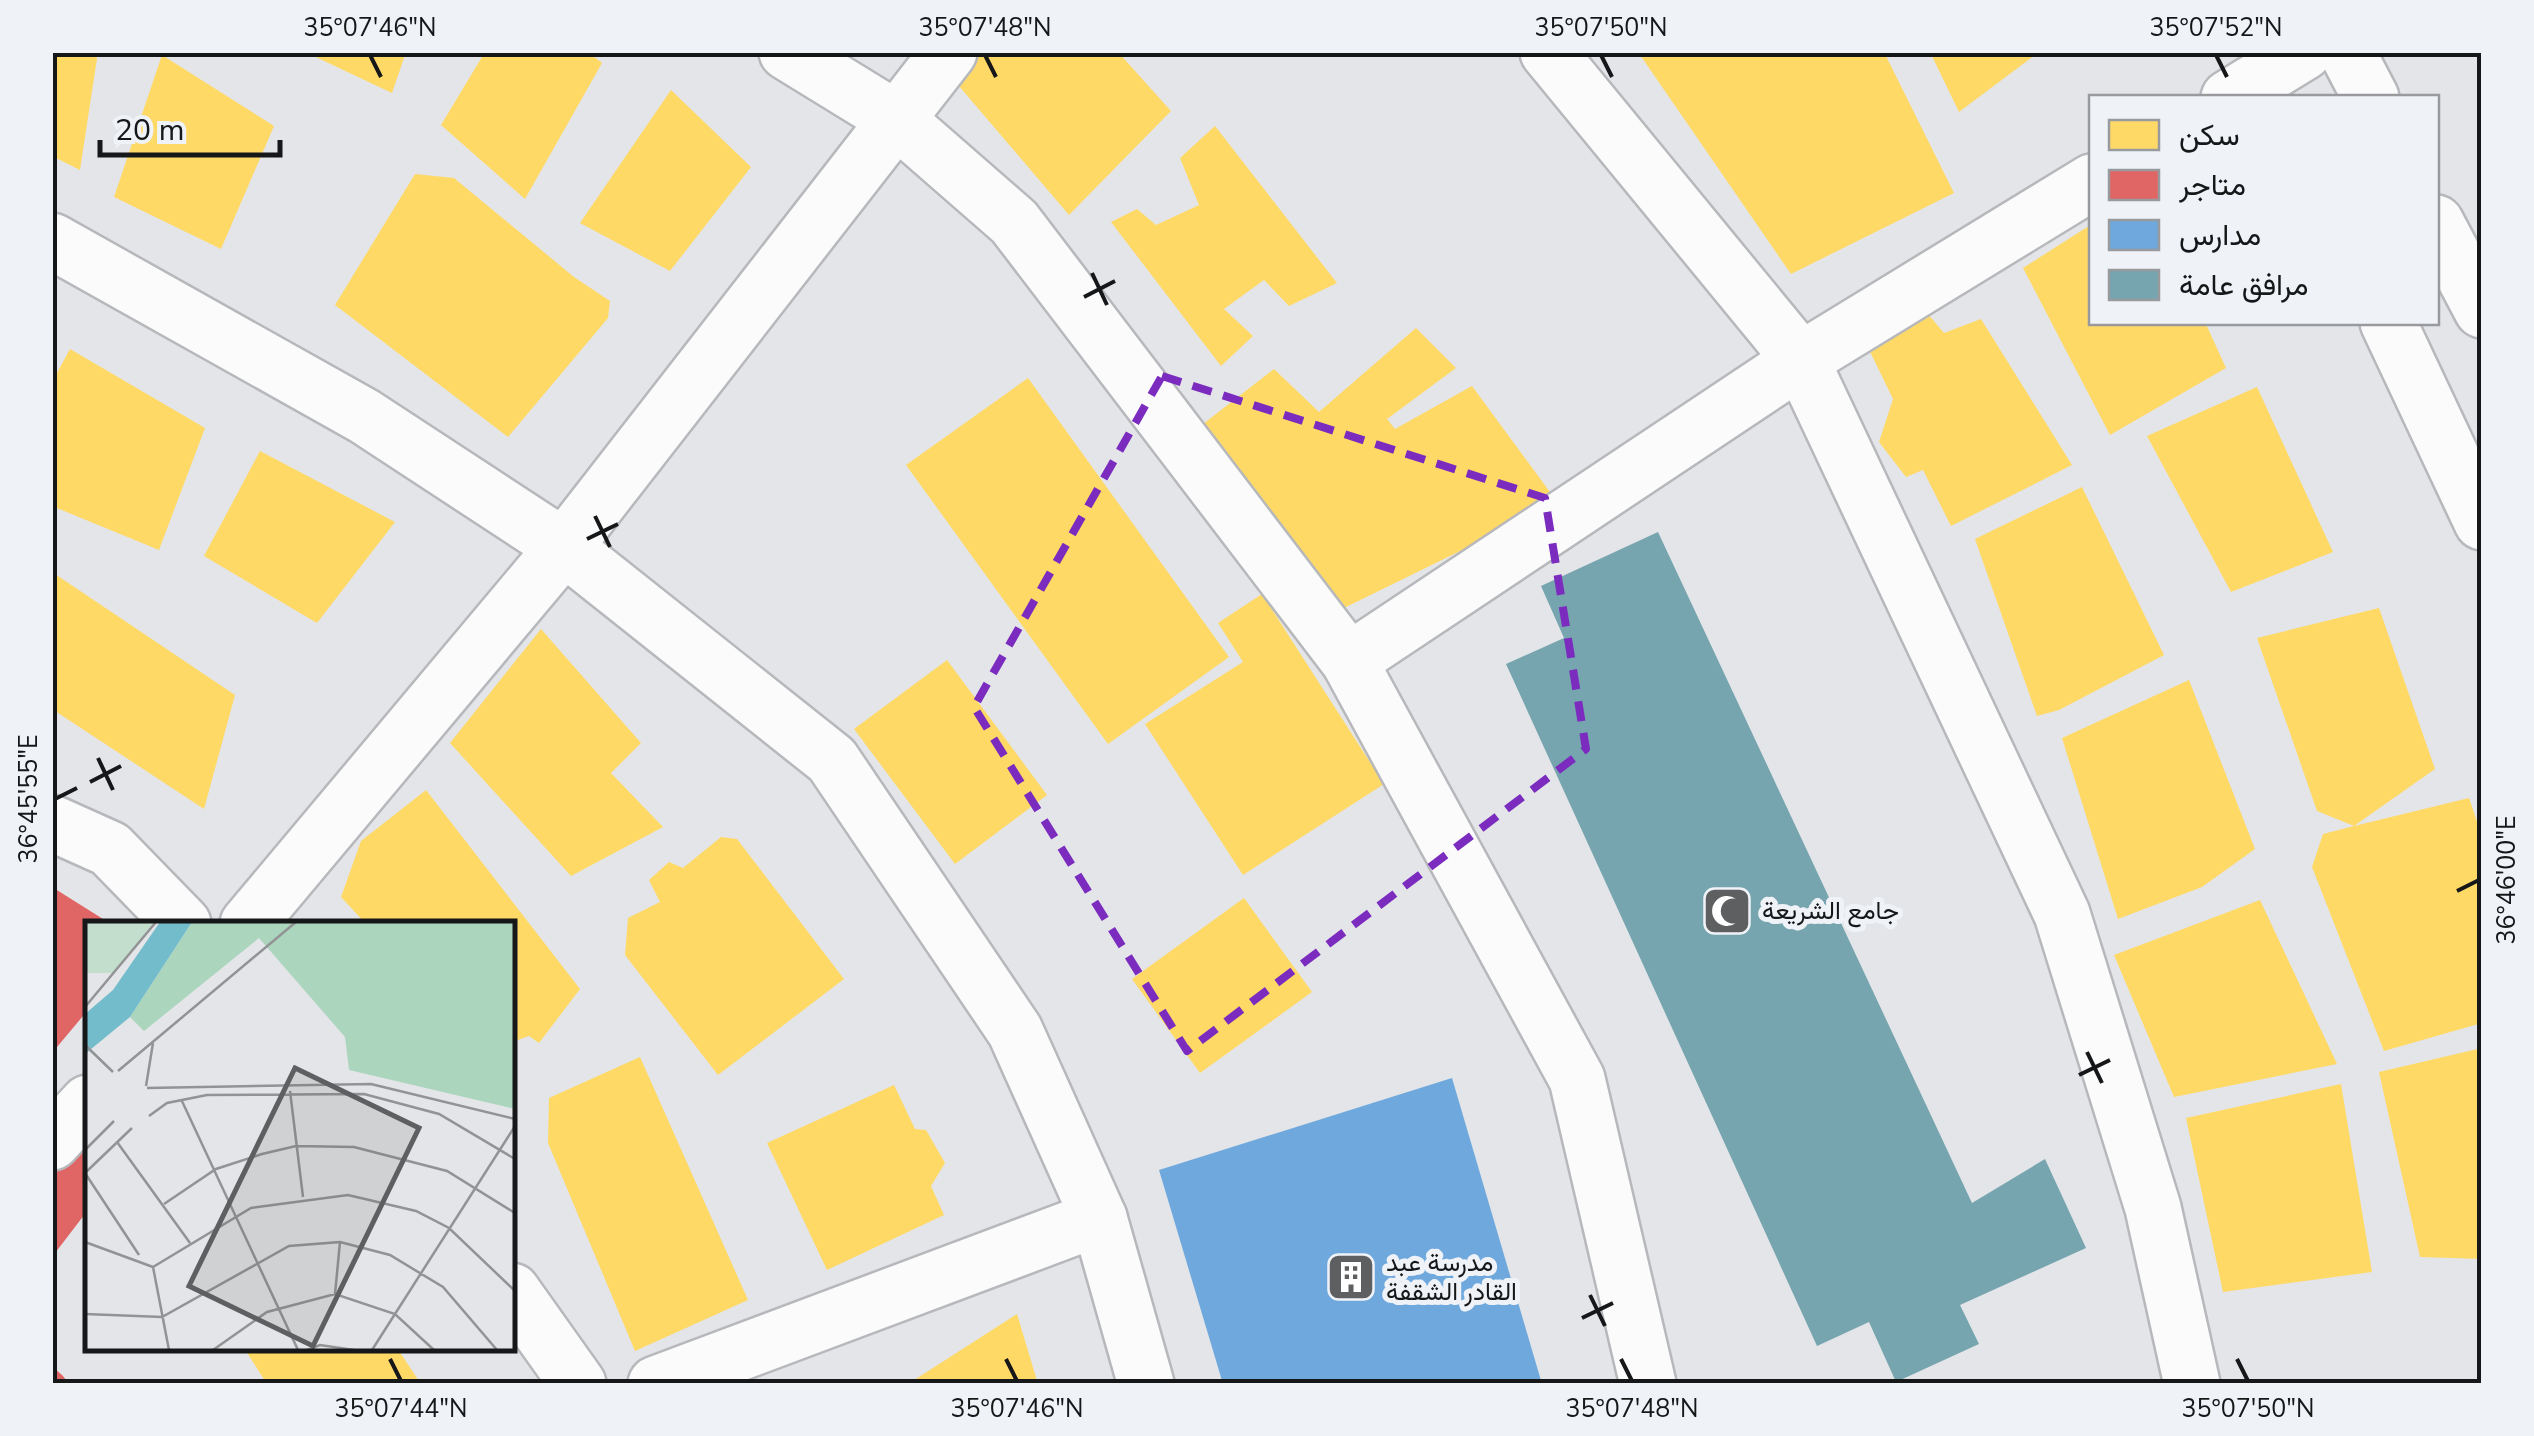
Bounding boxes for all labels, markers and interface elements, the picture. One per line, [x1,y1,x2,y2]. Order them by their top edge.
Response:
text: 35°07'46"N [303,11,437,45]
text: 35°07'48"N [918,11,1052,45]
text: 35°07'50"N [1534,11,1668,45]
text: 35°07'52"N [2149,11,2283,45]
scale bar [100,95,280,157]
legend [2089,95,2439,325]
text: 20 m [115,110,184,151]
text: سكن [2179,115,2240,156]
text: متاجر [2178,165,2246,206]
text: مدارس [2179,215,2261,256]
text: مرافق عامة [2179,265,2309,306]
text: 36°45'55"E [12,734,46,864]
text: 36°46'00"E [2490,815,2524,945]
mosque icon: جامع الشريعة [1701,885,1753,937]
place label: جامع الشريعة [1762,894,1899,928]
inset map [85,921,515,1351]
place label: مدرسة عبد القادر الشقفة [1386,1246,1517,1309]
building icon: مدرسة عبد القادر الشقفة [1325,1251,1377,1303]
text: 35°07'44"N [334,1392,468,1426]
text: 35°07'46"N [950,1392,1084,1426]
text: 35°07'48"N [1565,1392,1699,1426]
text: 35°07'50"N [2181,1392,2315,1426]

